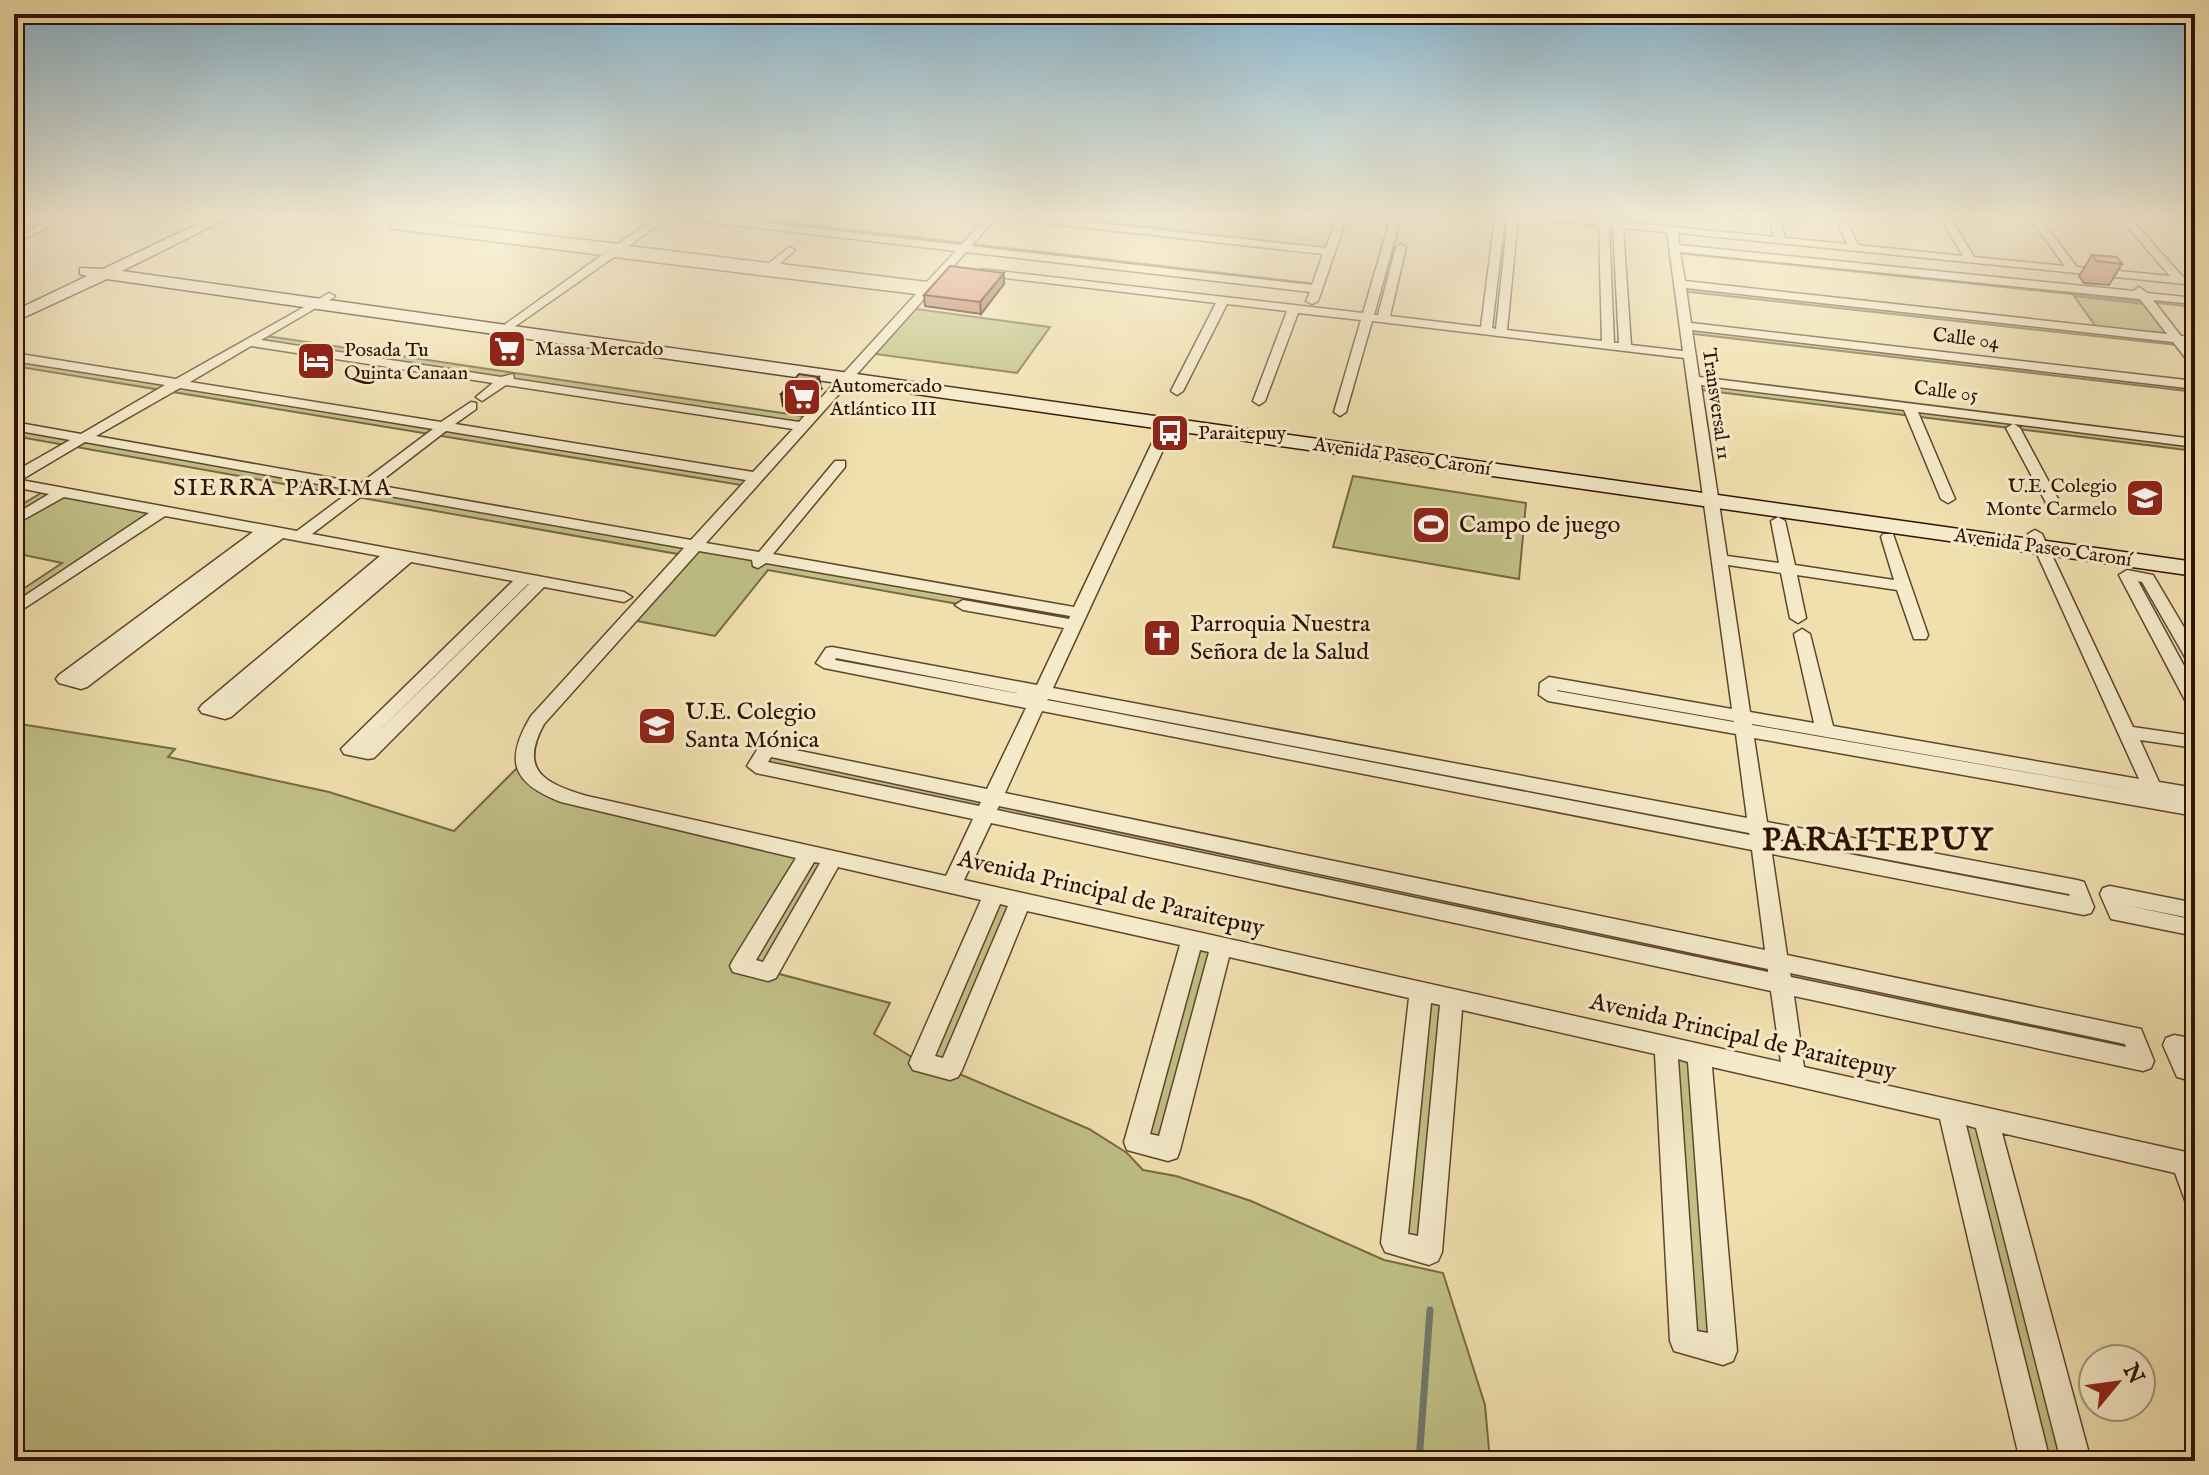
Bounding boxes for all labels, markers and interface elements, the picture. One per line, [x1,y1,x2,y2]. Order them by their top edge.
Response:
street label: Calle 04 [1931,323,2001,356]
supermarket icon: Massa Mercado [486,328,528,370]
place label: Massa Mercado [535,337,664,362]
place label: Posada Tu Quinta Canaan [344,338,468,386]
hotel icon: Posada Tu Quinta Canaan [295,340,337,382]
street label: Transversal 11 [1696,347,1736,461]
place label: Automercado Atlántico III [829,374,942,422]
supermarket icon: Automercado Atlántico III [781,376,823,418]
street label: Calle 05 [1913,376,1979,408]
bus stop icon: Paraitepuy [1149,412,1191,454]
place label: Paraitepuy [1198,421,1287,446]
street label: Avenida Paseo Caroní [1311,432,1494,482]
district label: SIERRA PARIMA [173,473,393,504]
place label: U.E. Colegio Monte Carmelo [1986,474,2117,522]
school or university icon: U.E. Colegio Monte Carmelo [2124,477,2166,519]
sports icon: Campo de juego [1410,504,1452,546]
place label: Campo de juego [1459,510,1620,541]
street label: Avenida Paseo Caroní [1952,523,2135,573]
place label: Parroquia Nuestra Señora de la Salud [1190,609,1371,668]
church icon: Parroquia Nuestra Señora de la Salud [1141,617,1183,659]
place label: U.E. Colegio Santa Mónica [685,697,820,756]
school or university icon: U.E. Colegio Santa Mónica [636,705,678,747]
district label: PARAITEPUY [1762,821,1994,862]
street label: Avenida Principal de Paraitepuy [954,843,1267,944]
street label: Avenida Principal de Paraitepuy [1586,986,1899,1087]
north arrow [2077,1343,2157,1423]
text: N [2115,1358,2150,1389]

